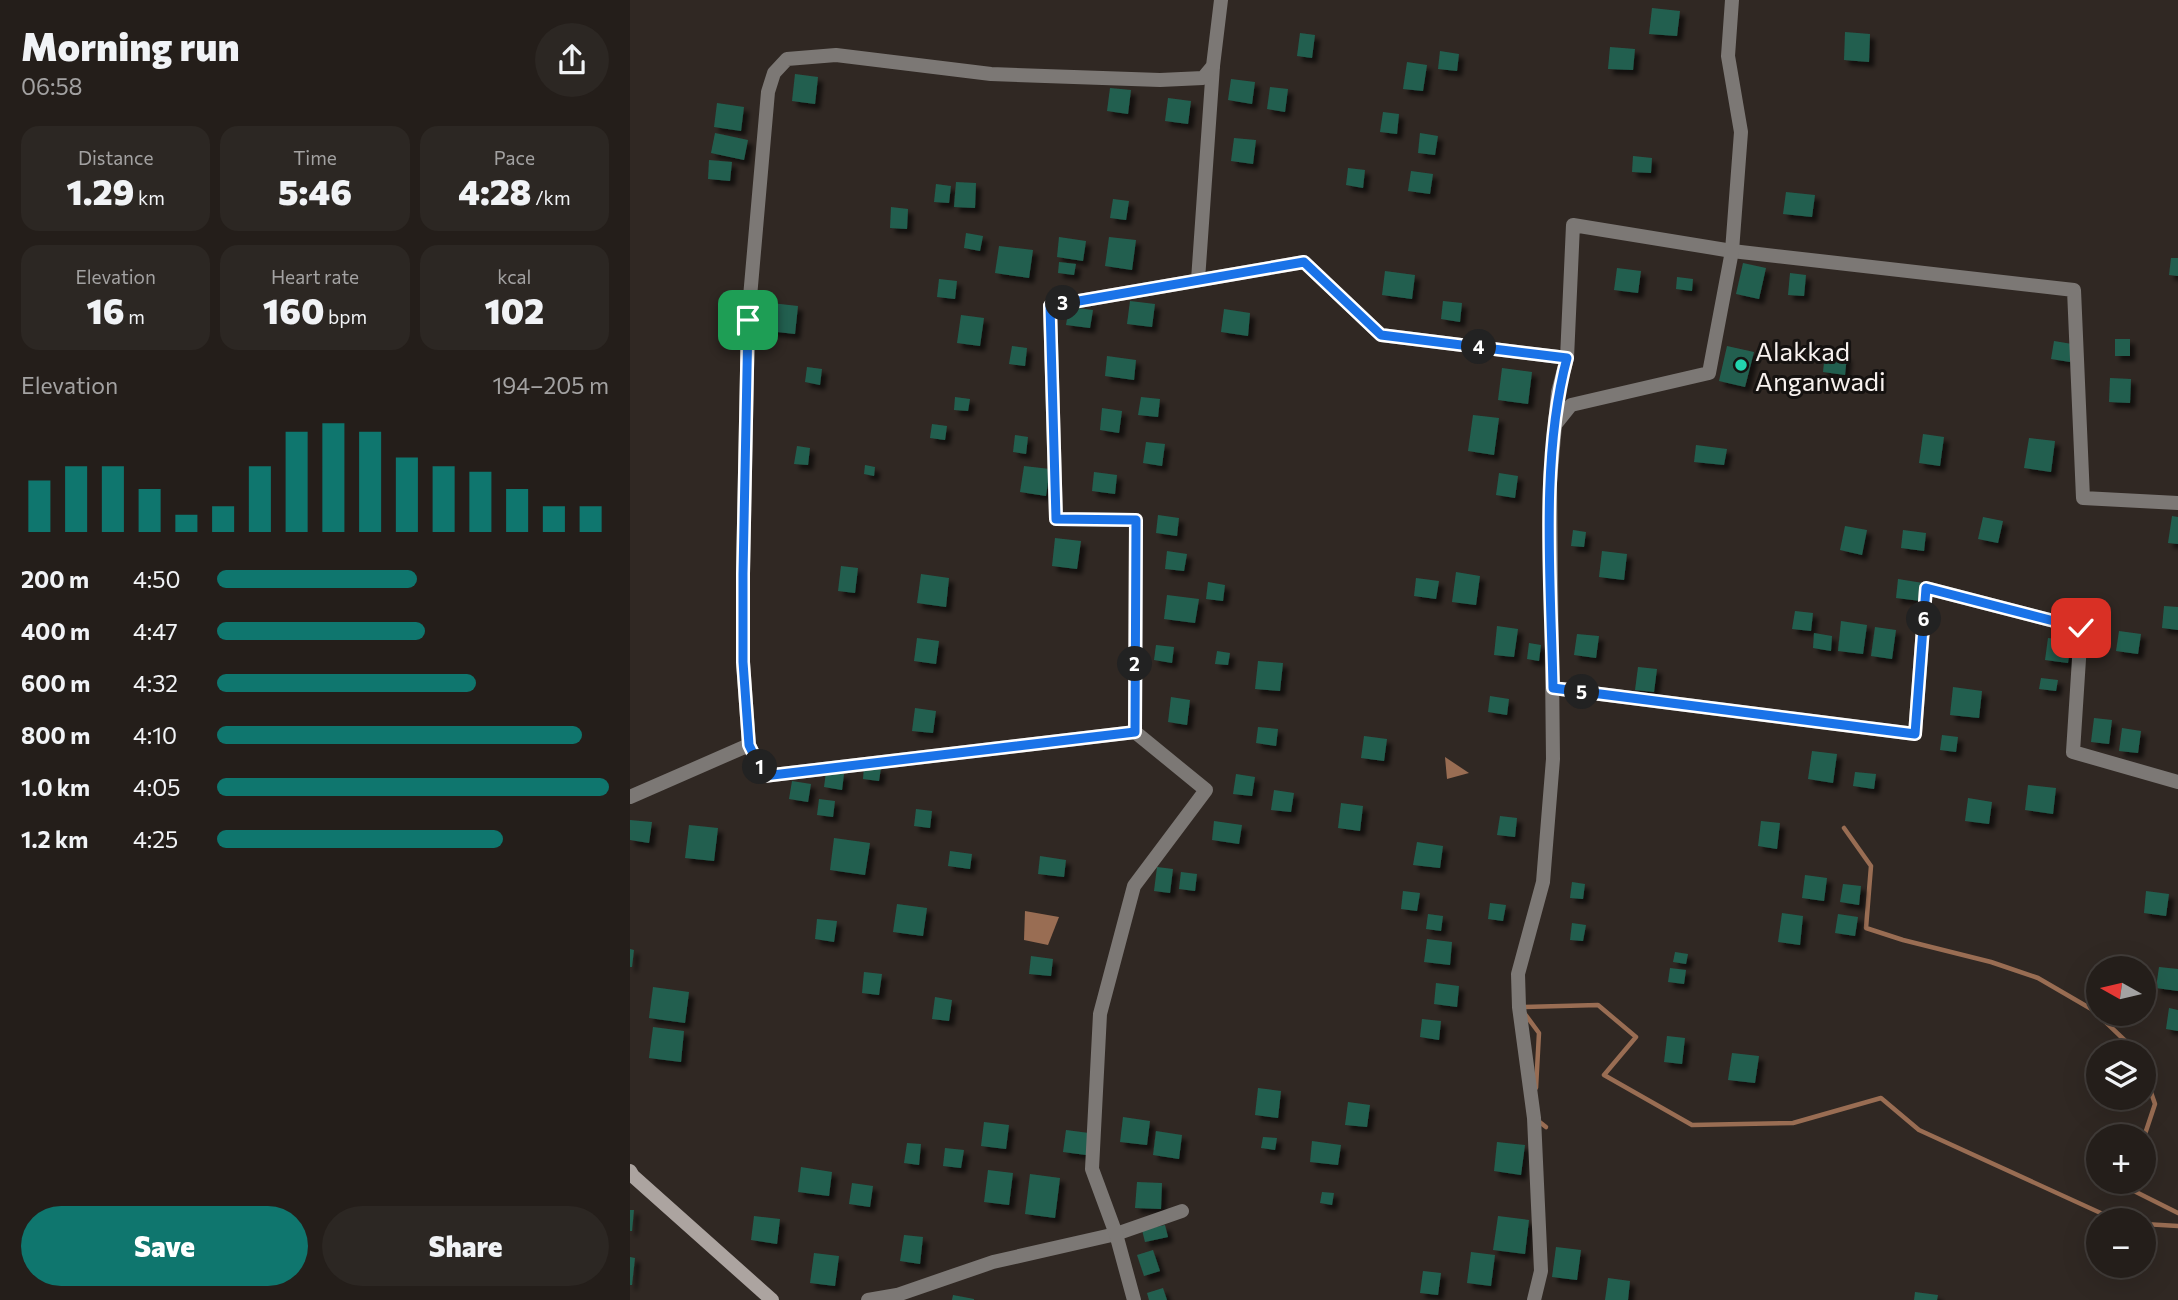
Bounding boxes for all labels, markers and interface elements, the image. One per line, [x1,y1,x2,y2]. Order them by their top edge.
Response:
text: Morning run [21,22,240,69]
button: share [535,23,609,97]
text: 06:58 [21,72,83,100]
text: Distance [78,146,153,169]
text: Time [293,146,337,169]
text: Pace [494,146,535,169]
text: 1.29 [66,169,134,212]
text: 5:46 [278,169,352,212]
text: 4:28 [458,169,532,212]
text: km [134,186,165,209]
text: /km [532,186,570,209]
text: Elevation [76,265,156,288]
text: Heart rate [271,265,359,288]
text: kcal [497,265,531,288]
pin: 3 [1046,286,1080,320]
text: 16 [86,288,125,331]
text: 160 [263,288,324,331]
text: 102 [484,288,544,331]
pin [718,290,778,350]
text: 3 [1057,291,1068,314]
icon: arrive [729,301,767,339]
text: m [125,305,145,328]
text: bpm [324,305,367,328]
pin: 4 [1462,330,1496,364]
text: 4 [1473,335,1484,358]
place label: Alakkad Anganwadi [1755,335,1886,396]
marker: Alakkad Anganwadi [1733,357,1749,373]
text: Elevation [21,371,118,399]
text: 194–205 m [492,371,609,399]
text: 200 m [21,565,89,593]
text: 4:50 [133,565,180,593]
pin [2051,598,2111,658]
pin: 6 [1906,602,1942,636]
text: 6 [1918,607,1929,630]
icon: check [2062,609,2100,647]
text: 400 m [21,617,90,645]
text: 4:47 [133,617,178,645]
pin: 2 [1118,646,1152,682]
text: 2 [1129,652,1140,675]
text: 600 m [21,669,90,697]
text: 4:32 [133,669,178,697]
pin: 5 [1564,674,1600,710]
text: 5 [1576,680,1587,703]
text: 800 m [21,721,90,749]
text: 4:10 [133,721,177,749]
pin: 1 [743,750,778,784]
text: 1 [755,755,764,778]
text: 1.0 km [21,773,90,801]
text: 4:05 [133,773,180,801]
text: 1.2 km [21,825,88,853]
text: 4:25 [133,825,178,853]
north arrow [2086,956,2156,1026]
map controls [2086,956,2156,1278]
button: layers [2086,1040,2156,1110]
button: + [2086,1124,2156,1194]
button: Save [21,1206,308,1286]
button: Share [322,1206,609,1286]
button: − [2086,1208,2156,1278]

